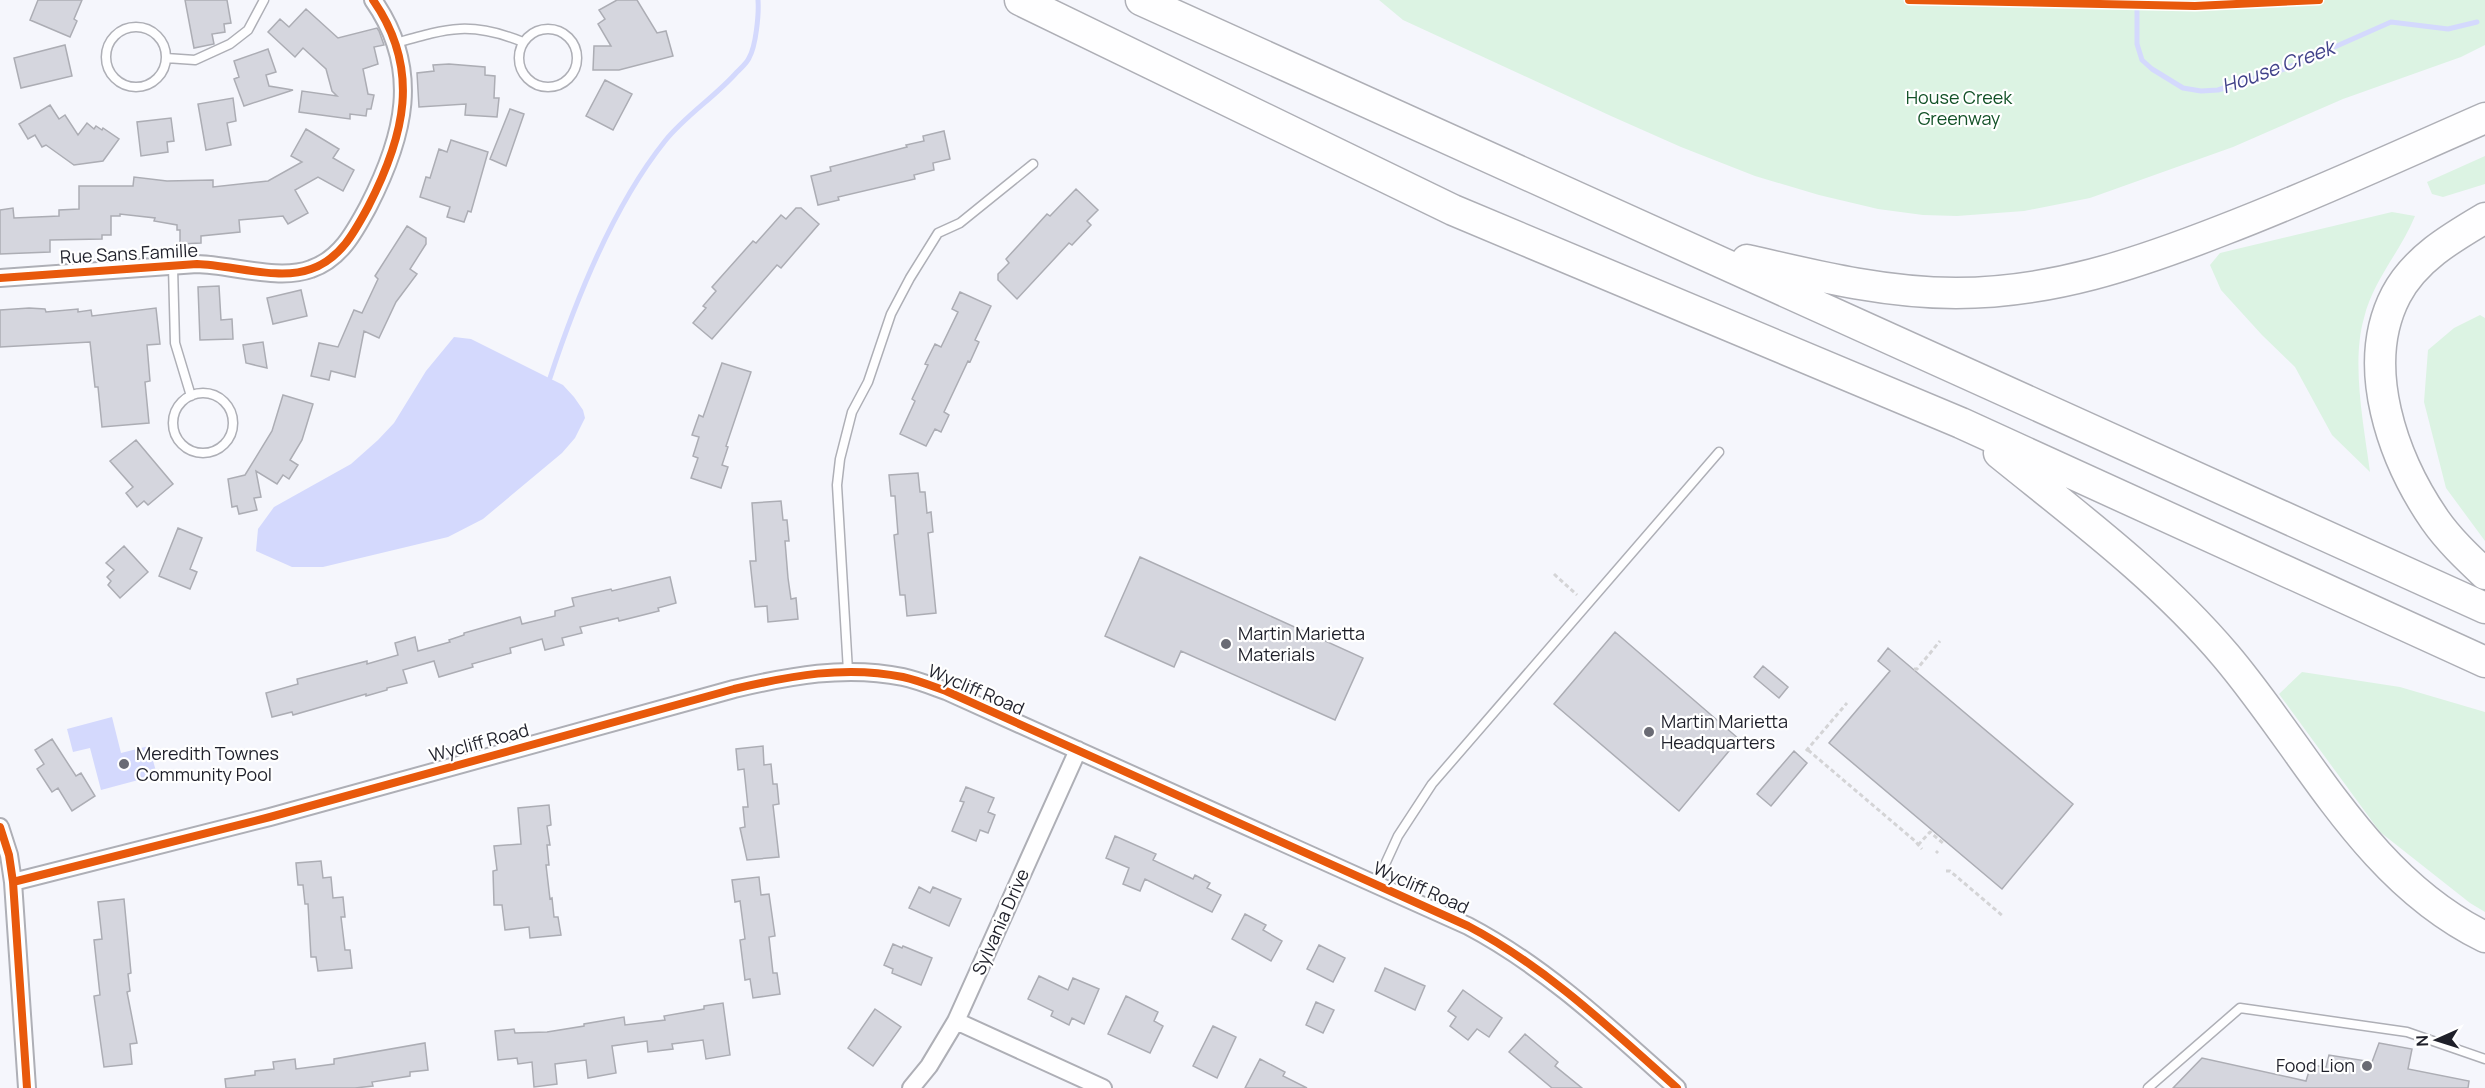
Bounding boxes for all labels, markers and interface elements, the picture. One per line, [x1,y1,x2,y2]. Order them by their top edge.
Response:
water label: House Creek [2218,33,2341,99]
park label: House Creek Greenway [1906,85,2013,130]
street label: Rue Sans Famille [59,237,199,269]
place label: Martin Marietta Materials [1238,621,1365,666]
marker: Martin Marietta Materials [1219,637,1233,651]
street label: Wycliff Road [925,658,1028,720]
place label: Martin Marietta Headquarters [1661,709,1788,754]
street label: Wycliff Road [426,717,531,767]
marker: Martin Marietta Headquarters [1642,725,1656,739]
place label: Meredith Townes Community Pool [136,741,279,786]
marker: Meredith Townes Community Pool [117,757,131,771]
street label: Wycliff Road [1370,855,1473,919]
street label: Sylvania Drive [966,865,1034,978]
north arrow [2407,1010,2467,1070]
text: N [2411,1034,2433,1047]
place label: Food Lion [2276,1053,2355,1077]
marker: Food Lion [2360,1059,2374,1073]

